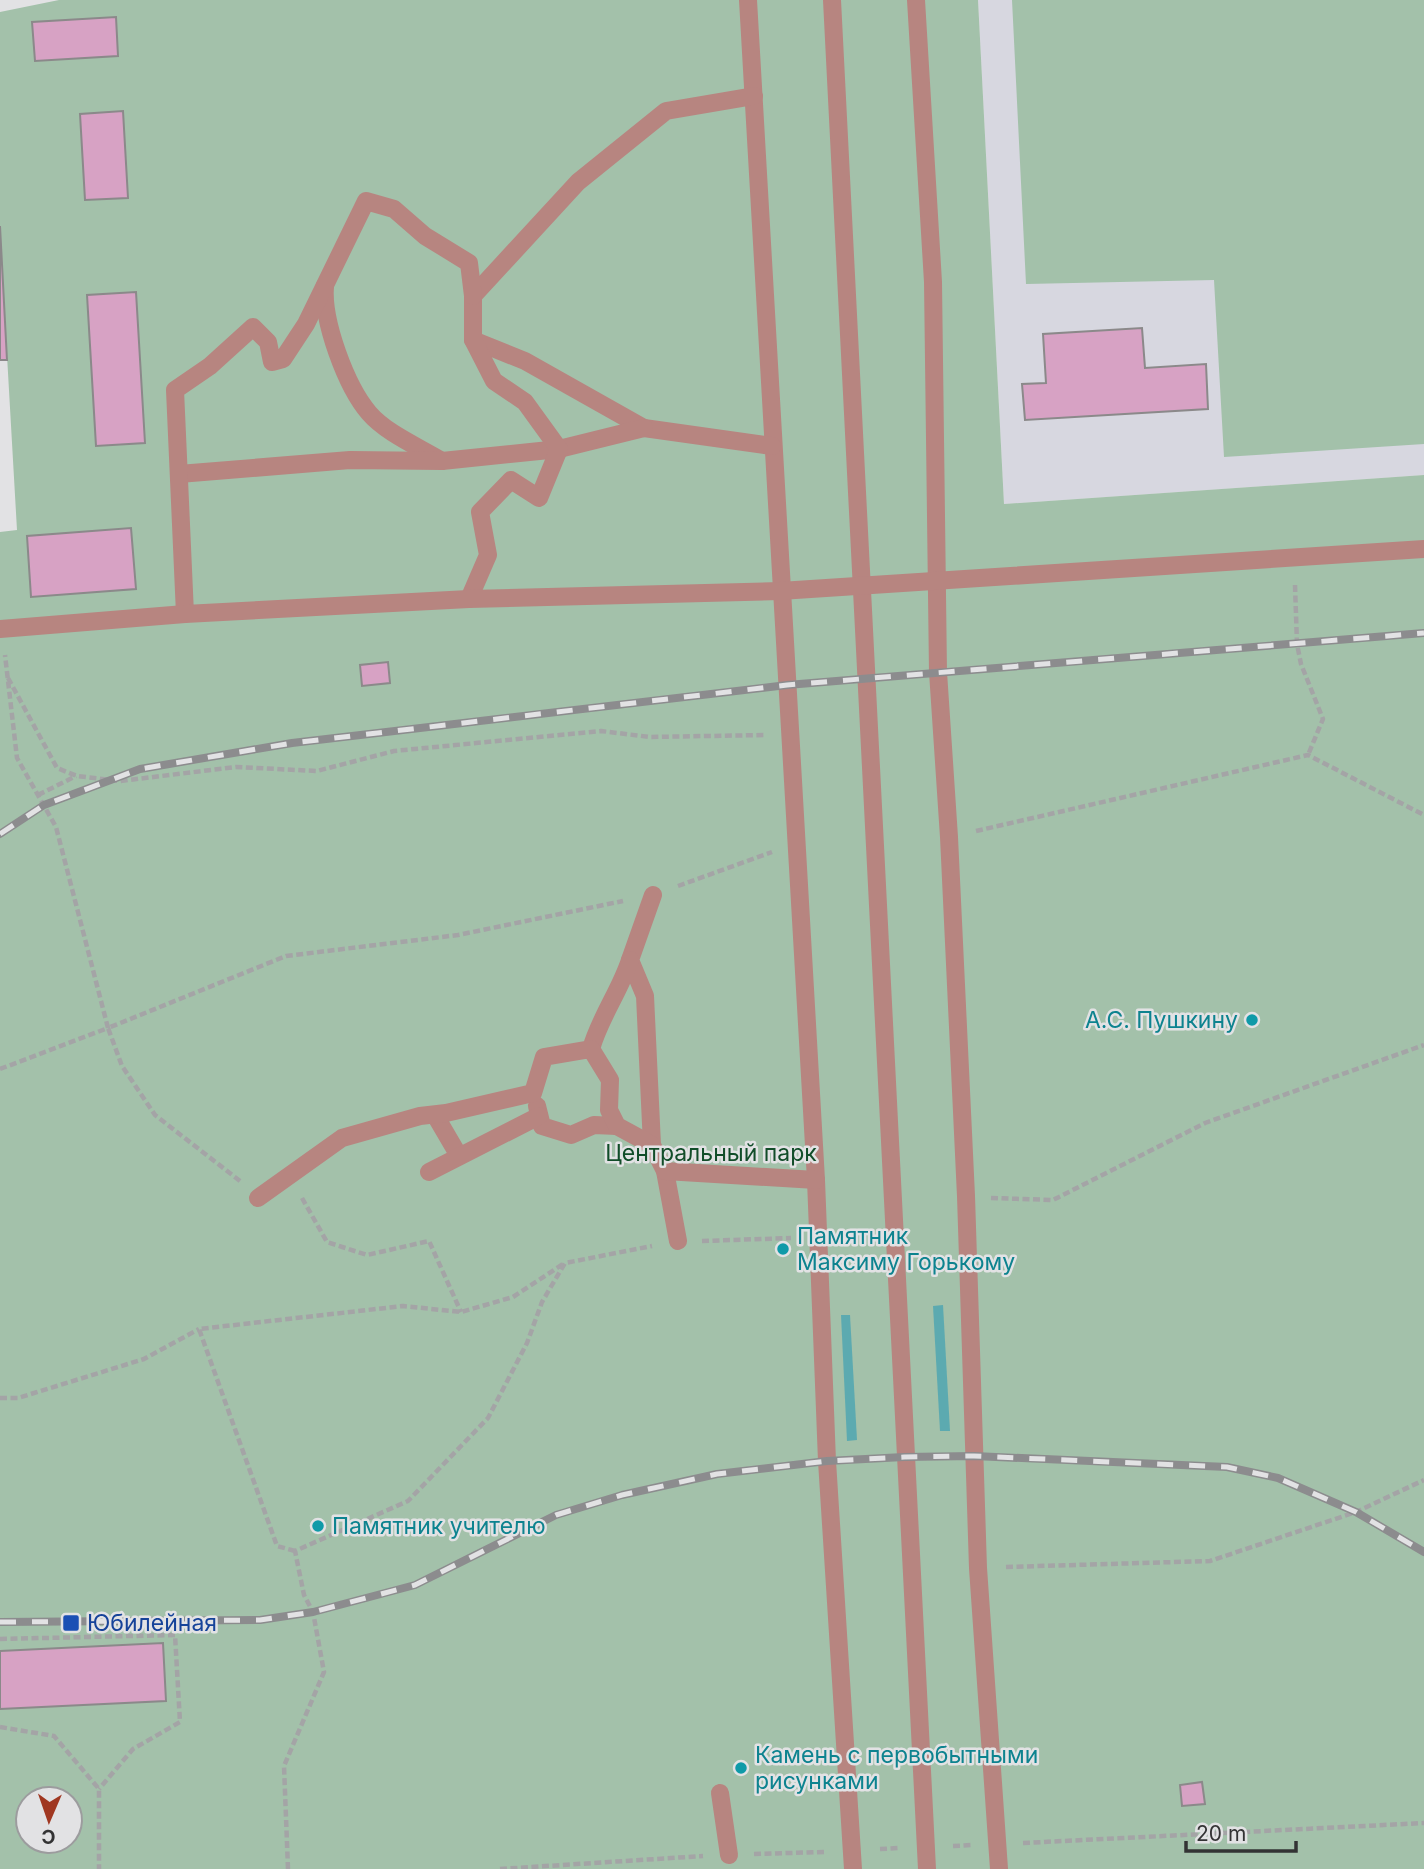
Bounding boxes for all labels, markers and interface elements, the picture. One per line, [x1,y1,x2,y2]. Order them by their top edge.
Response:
place label: А.С. Пушкину [1085,1006,1238,1034]
marker: А.С. Пушкину [1244,1012,1260,1028]
park label: Центральный парк [605,1139,817,1167]
place label: Памятник Максиму Горькому [797,1222,1015,1276]
marker: Памятник Максиму Горькому [775,1241,791,1257]
place label: Памятник учителю [332,1512,546,1540]
marker: Памятник учителю [310,1518,326,1534]
place label: Юбилейная [87,1609,217,1637]
marker: Юбилейная [61,1613,81,1633]
place label: Камень с первобытными рисунками [755,1741,1038,1795]
marker: Камень с первобытными рисунками [733,1760,749,1776]
north arrow [14,1785,84,1855]
scale bar [1186,1810,1296,1854]
text: 20 m [1196,1821,1246,1846]
text: С [41,1825,56,1848]

